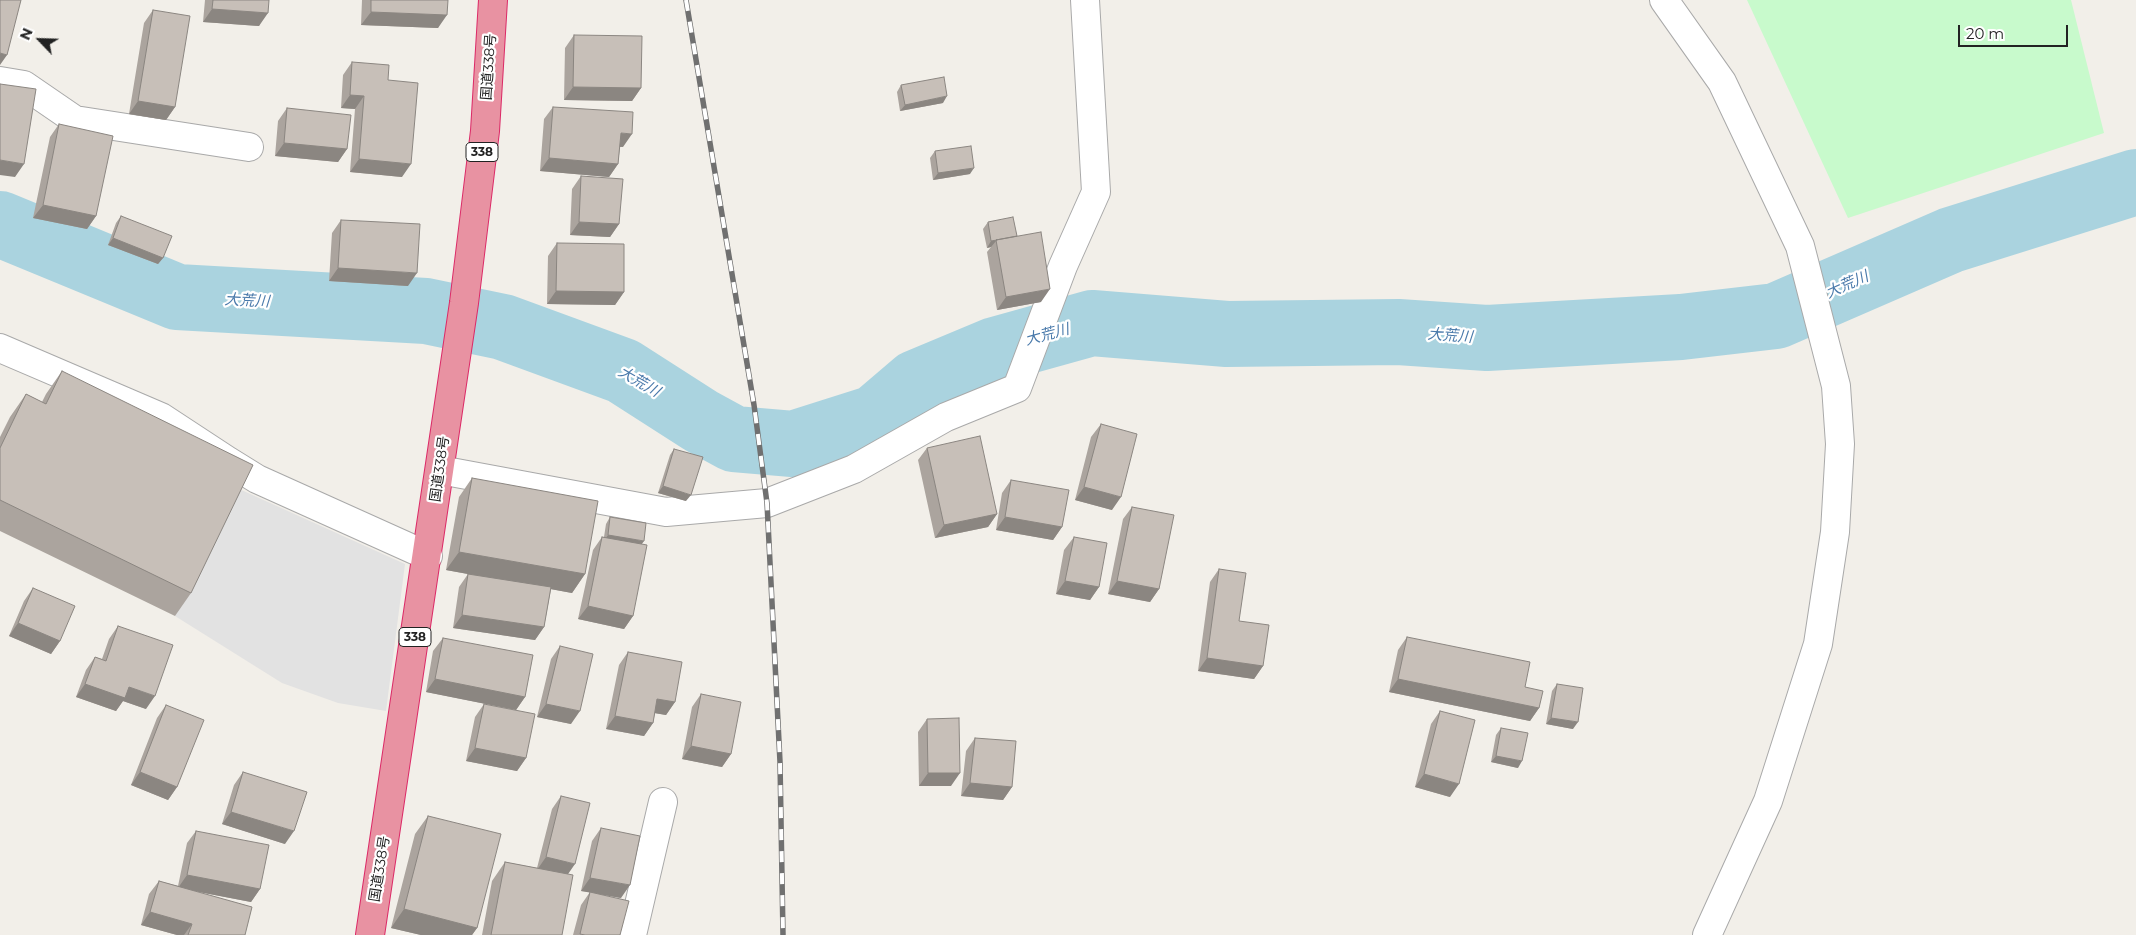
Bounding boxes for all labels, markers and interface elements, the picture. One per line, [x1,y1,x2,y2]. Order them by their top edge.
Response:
north arrow [15,15,65,65]
scale bar [1961,15,2071,47]
text: 20 m [1966,24,2004,43]
text: N [16,25,37,43]
street label: 国道338号 [478,33,500,101]
road number: 338 [466,142,498,162]
water label: 大荒川 [1823,268,1871,302]
water label: 大荒川 [224,291,270,311]
water label: 大荒川 [1023,320,1071,350]
water label: 大荒川 [1427,325,1473,347]
water label: 大荒川 [615,363,663,401]
street label: 国道338号 [427,435,453,503]
road number: 338 [399,628,431,646]
street label: 国道338号 [366,835,394,903]

